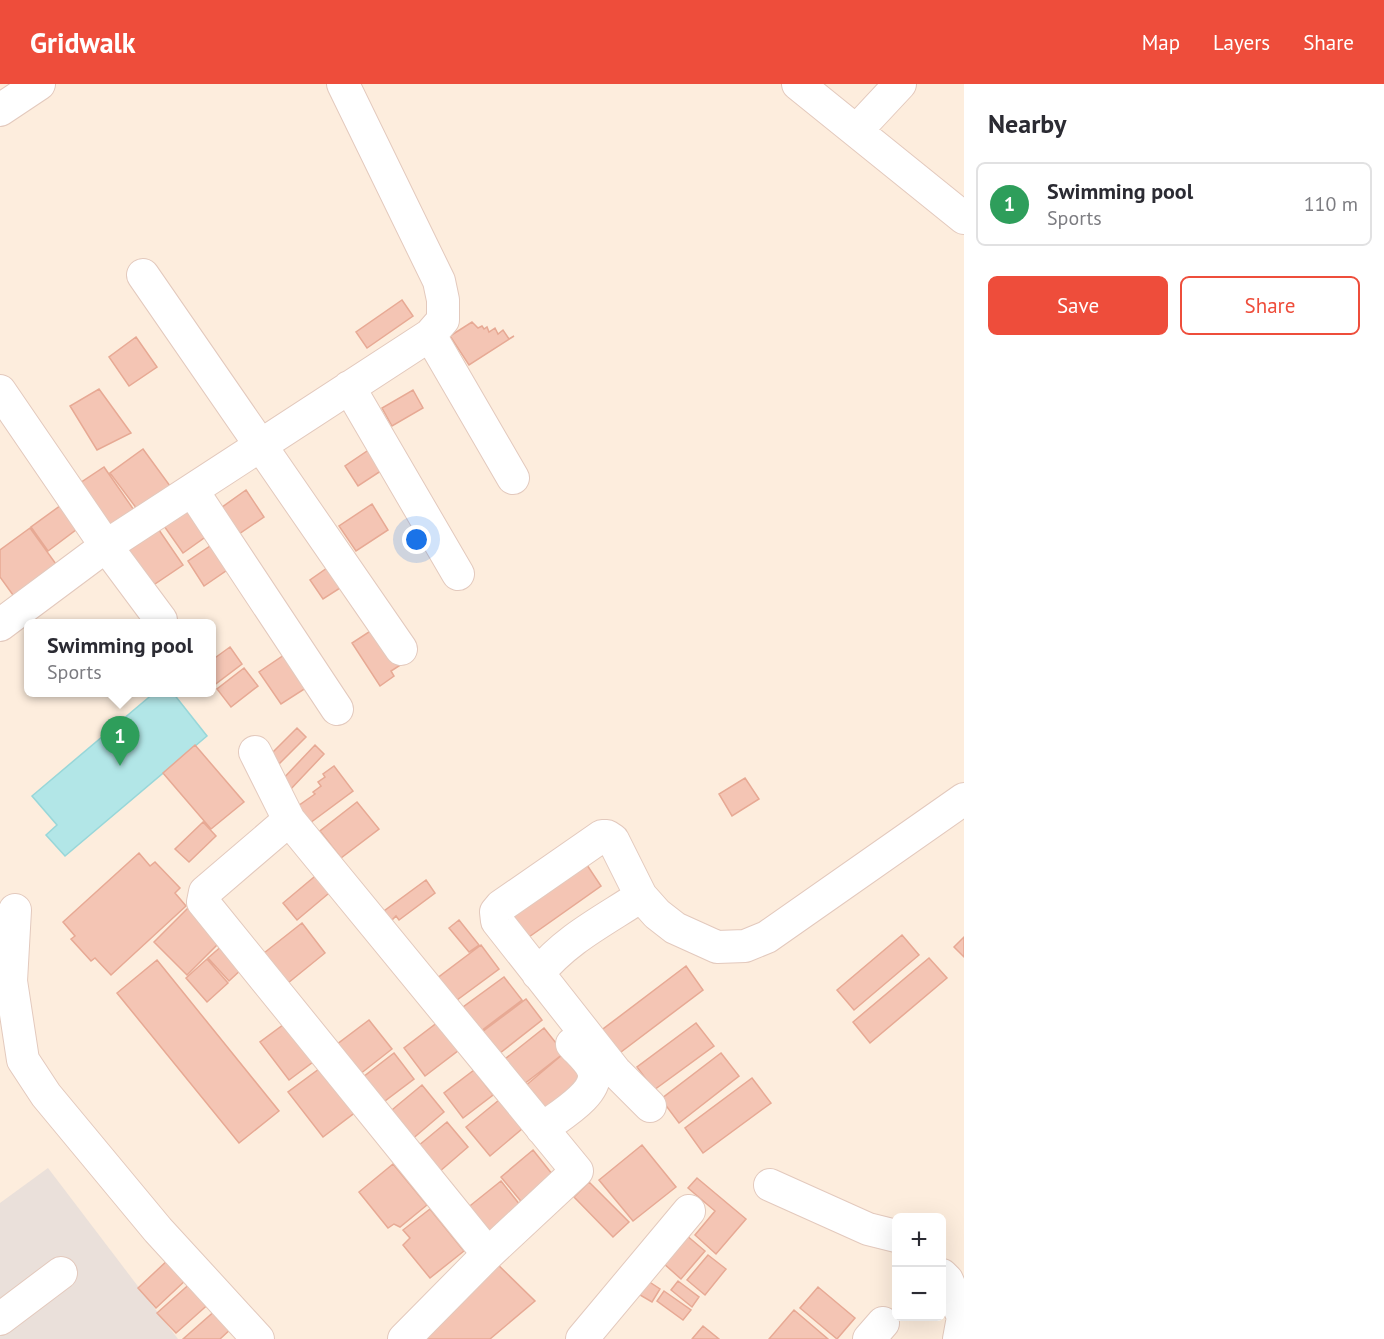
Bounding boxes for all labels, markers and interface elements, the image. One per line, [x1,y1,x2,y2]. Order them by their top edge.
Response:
text: Gridwalk [30,24,136,61]
text: Map [1142,29,1180,56]
text: Layers [1213,29,1270,56]
text: Share [1303,29,1354,56]
text: Nearby [988,107,1066,140]
text: Swimming pool [1047,177,1193,205]
text: 1 [1004,191,1015,217]
text: 110 m [1304,191,1358,217]
text: Sports [1047,205,1102,231]
button: Save [988,276,1168,335]
button: Share [1180,276,1360,335]
your location [402,525,431,554]
popup [24,619,216,697]
text: Swimming pool [47,631,193,659]
text: Sports [47,659,102,685]
pin: 1 [100,716,140,766]
map controls [892,1213,946,1321]
button: + [892,1213,946,1267]
button: − [892,1267,946,1321]

